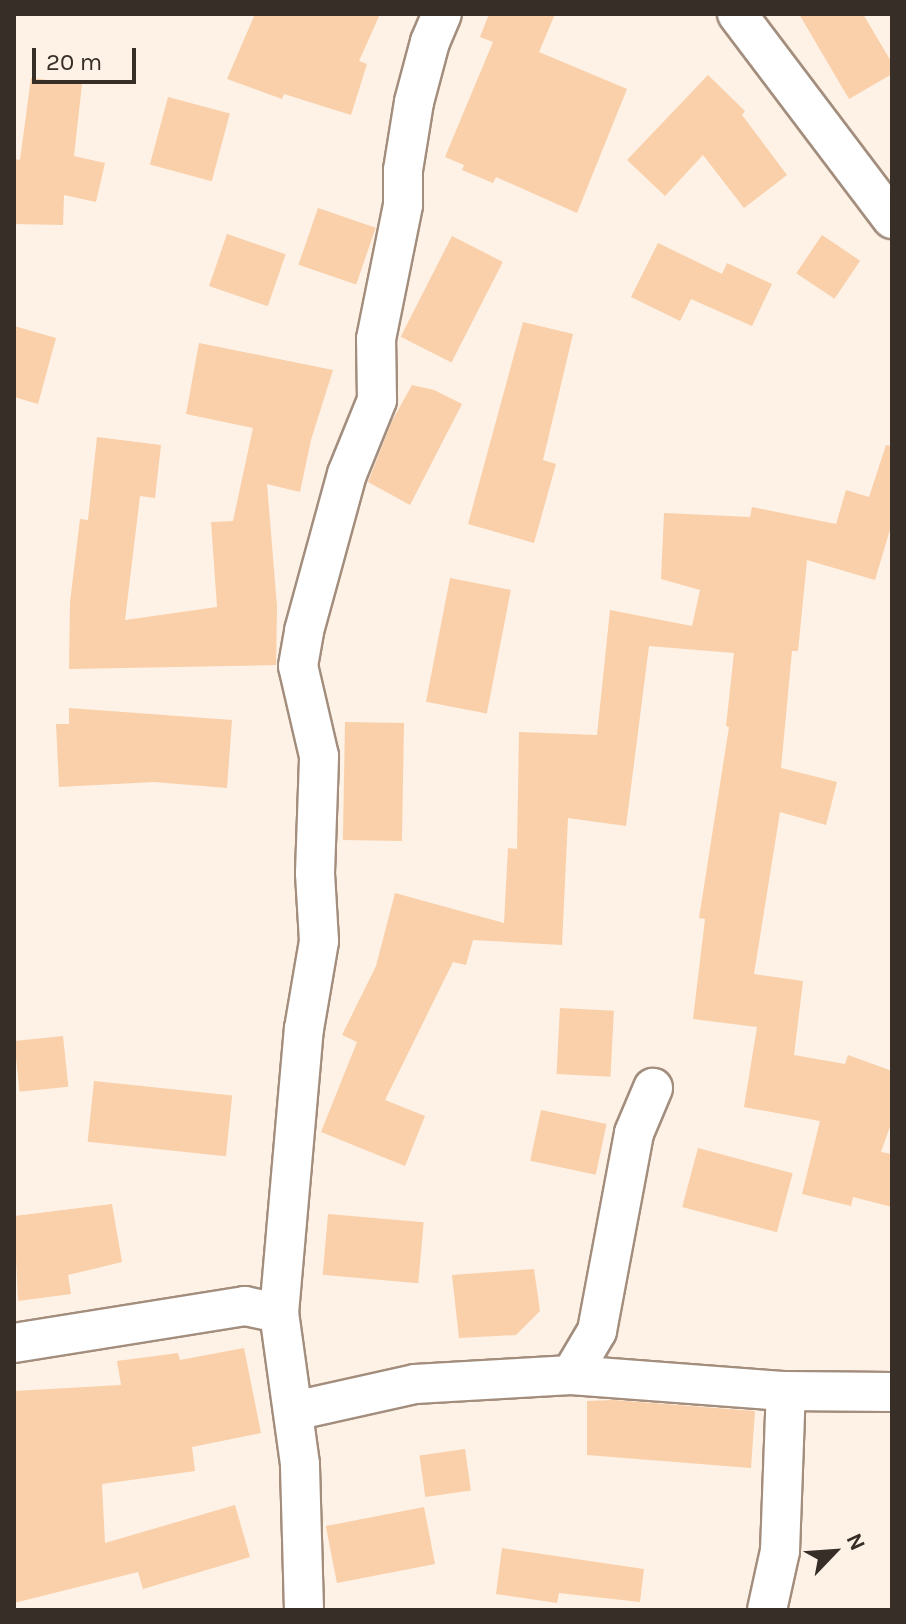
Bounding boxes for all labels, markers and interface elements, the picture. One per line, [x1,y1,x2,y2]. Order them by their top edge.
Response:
scale bar [36,32,140,82]
text: 20 m [46,48,102,76]
north arrow [794,1512,874,1592]
text: N [841,1529,871,1555]

